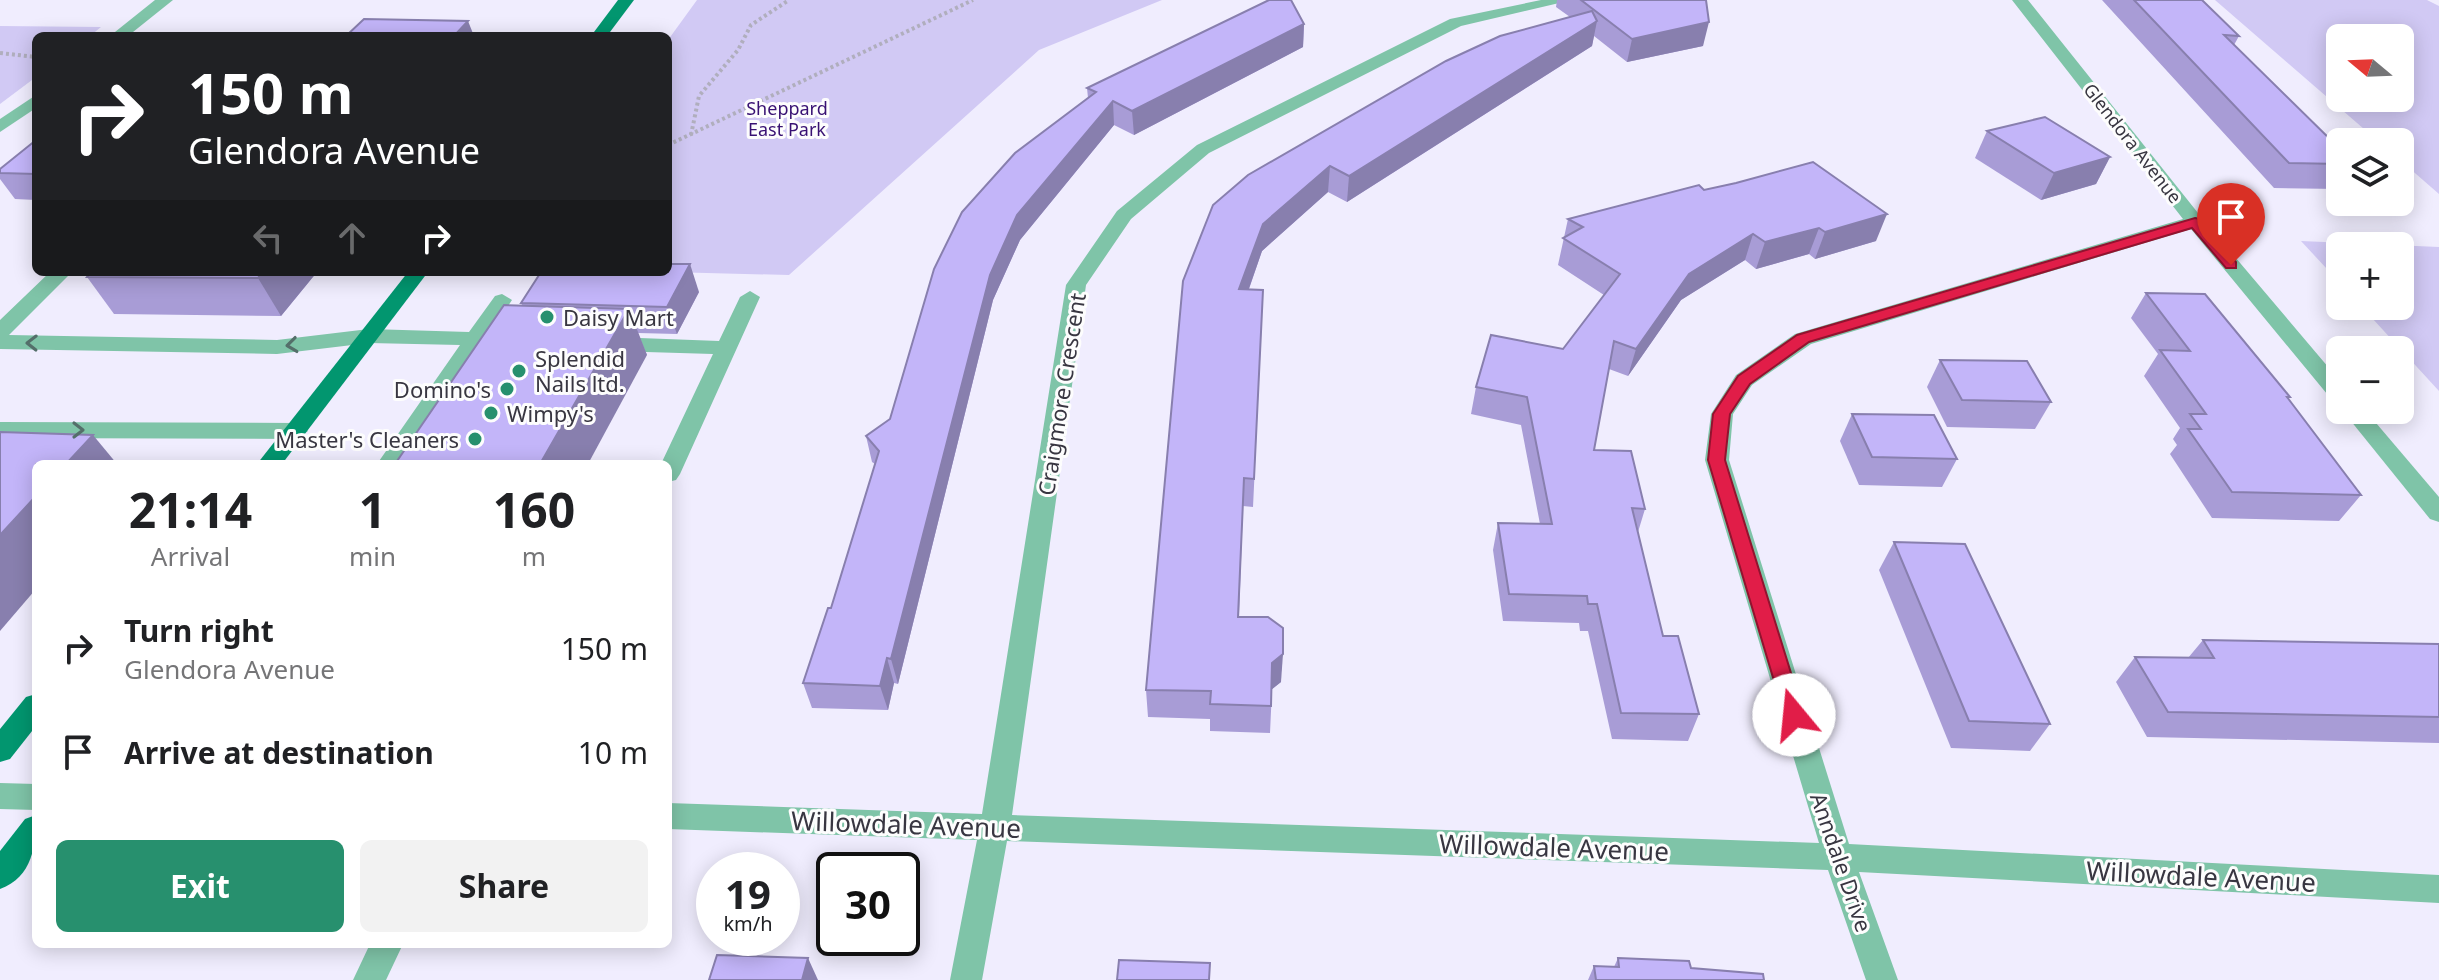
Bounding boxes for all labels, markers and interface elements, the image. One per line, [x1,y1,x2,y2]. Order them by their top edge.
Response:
north arrow [2326,24,2414,112]
map controls [2326,24,2414,424]
text: 150 m [188,54,353,130]
icon: right [56,64,160,168]
street label: Glendora Avenue [2079,78,2187,208]
park label: Sheppard East Park [746,96,828,141]
text: Glendora Avenue [188,126,480,175]
button: layers [2326,128,2414,216]
pin [2197,183,2265,265]
icon: arrive [2209,195,2253,239]
icon: left [246,216,290,260]
icon: ahead [330,216,374,260]
icon: right [414,216,458,260]
button: + [2326,232,2414,320]
street label: Craigmore Crescent [1030,290,1092,497]
place label: Daisy Mart [563,302,674,332]
marker: Daisy Mart [538,308,556,326]
one-way arrow [25,334,38,352]
one-way arrow [285,336,298,353]
button: − [2326,336,2414,424]
place label: Splendid Nails ltd. [535,343,625,398]
marker: Splendid Nails ltd. [510,362,528,380]
place label: Domino's [394,374,491,404]
marker: Domino's [498,380,516,398]
place label: Wimpy's [507,398,594,428]
marker: Wimpy's [482,404,500,422]
one-way arrow [72,421,85,439]
place label: Master's Cleaners [275,424,459,454]
marker: Master's Cleaners [466,430,484,448]
text: 21:14 [129,477,252,542]
text: 1 [359,477,386,542]
text: 160 [493,477,575,542]
text: Arrival [151,538,230,574]
text: min [349,538,396,574]
text: m [522,538,546,574]
text: Turn right [124,610,274,651]
icon: right [56,626,100,670]
text: 150 m [561,628,648,669]
text: Glendora Avenue [124,651,335,687]
position arrow [1752,673,1836,757]
icon: arrive [56,730,100,774]
text: Arrive at destination [124,732,434,773]
text: 10 m [578,732,648,773]
street label: Anndale Drive [1804,788,1880,936]
street label: Willowdale Avenue [790,802,1022,846]
street label: Willowdale Avenue [1438,825,1670,869]
button: Exit [56,840,344,932]
button: Share [360,840,648,932]
speed limit sign: 30 [816,852,920,956]
street label: Willowdale Avenue [2085,852,2317,900]
text: 19 [725,866,771,921]
text: km/h [723,910,773,937]

